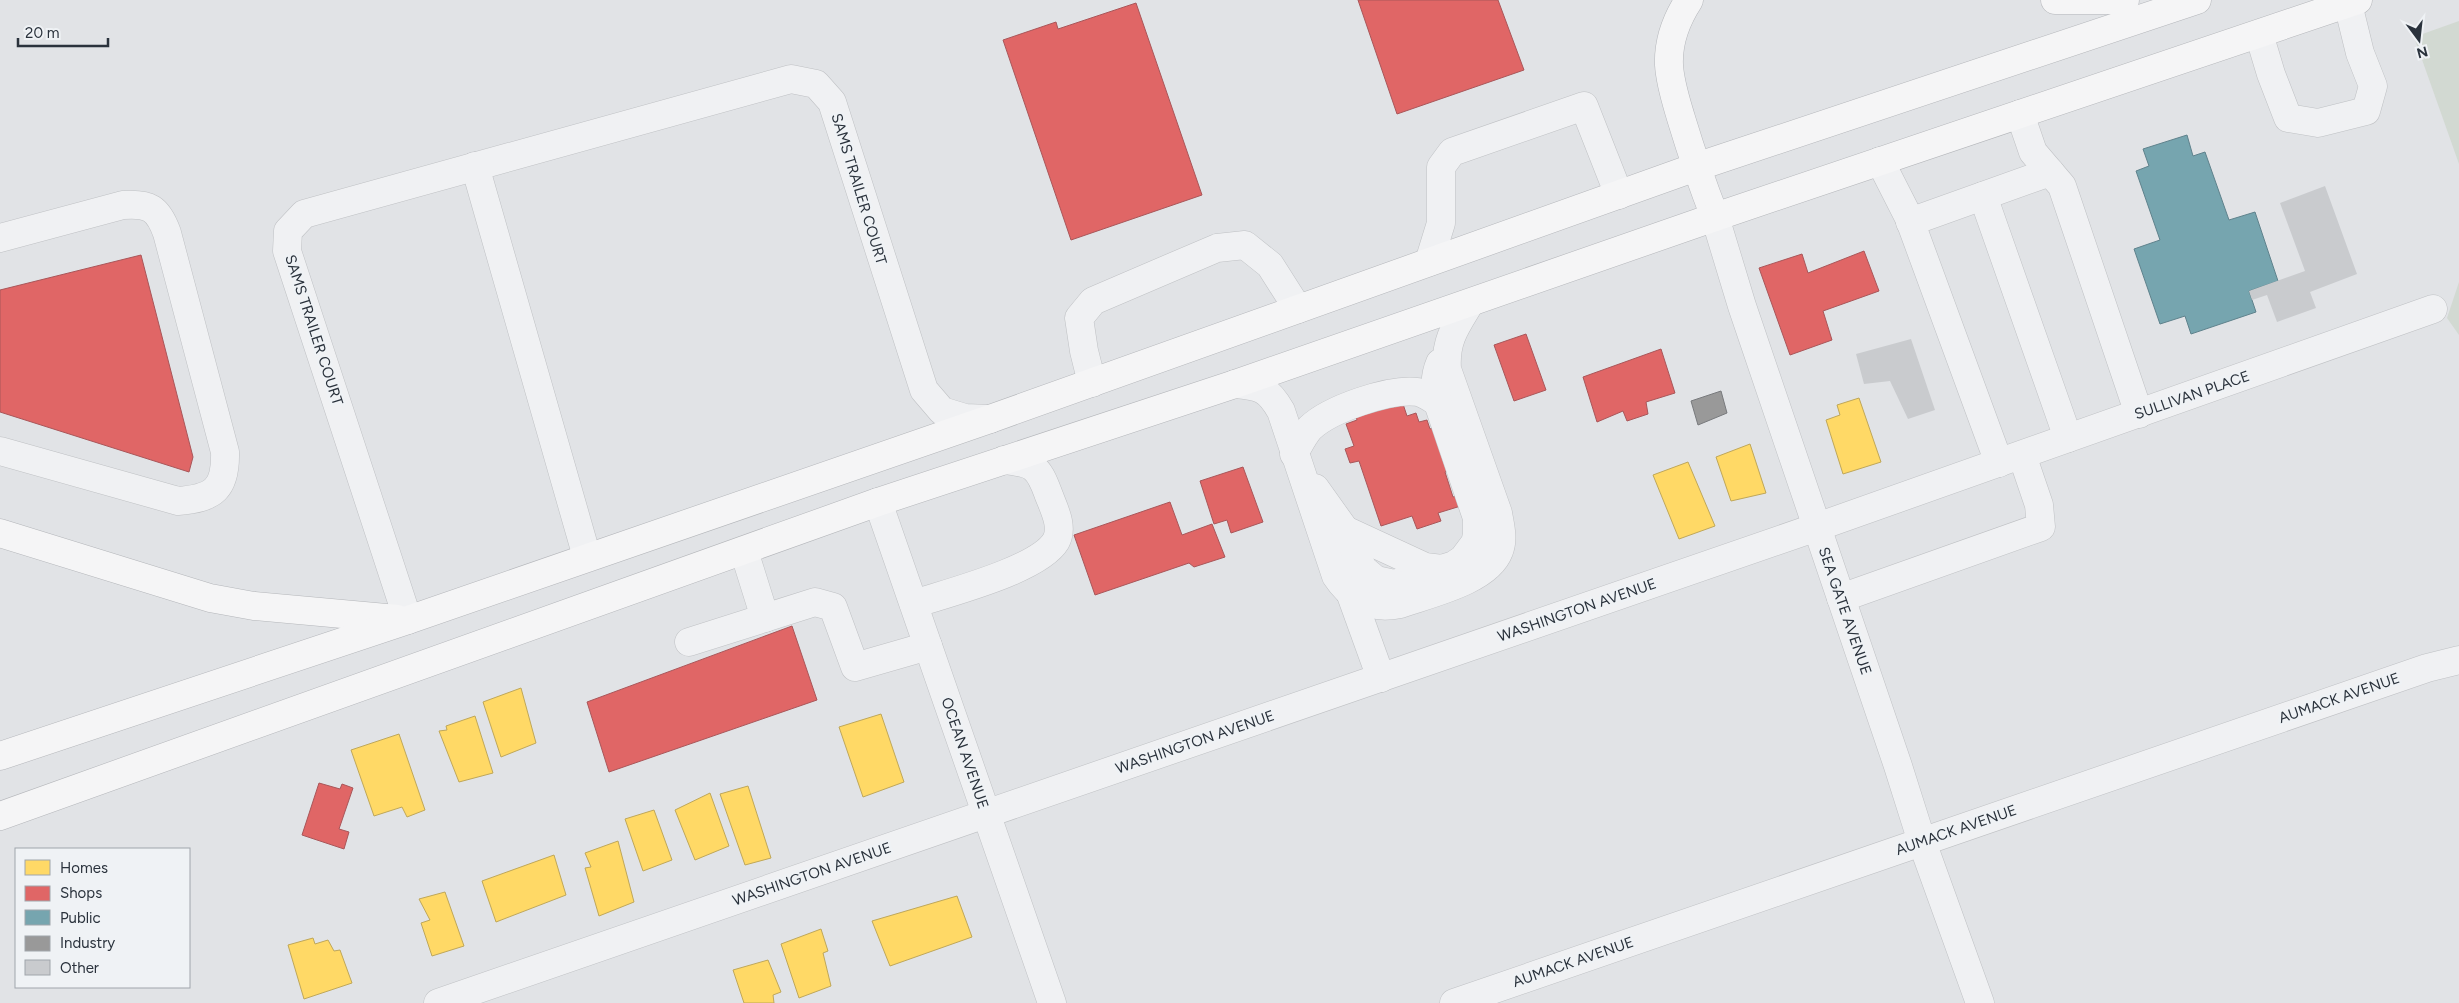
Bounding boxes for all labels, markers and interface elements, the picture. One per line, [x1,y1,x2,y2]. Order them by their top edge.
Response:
scale bar [18,15,108,47]
north arrow [2394,15,2444,65]
text: 20 m [25,24,59,42]
text: N [2415,42,2430,62]
street label: SAMS TRAILER COURT [827,111,891,268]
street label: SAMS TRAILER COURT [281,252,347,408]
street label: SULLIVAN PLACE [2132,367,2252,423]
street label: SEA GATE AVENUE [1815,545,1875,677]
street label: WASHINGTON AVENUE [1495,574,1659,646]
street label: AUMACK AVENUE [2276,669,2402,727]
street label: OCEAN AVENUE [937,695,993,811]
street label: WASHINGTON AVENUE [1113,706,1277,778]
street label: AUMACK AVENUE [1893,801,2019,859]
street label: WASHINGTON AVENUE [730,838,894,910]
legend [15,848,190,988]
text: Homes [60,859,108,877]
text: Shops [60,884,102,902]
text: Public [60,909,101,927]
street label: AUMACK AVENUE [1510,933,1636,991]
text: Industry [60,934,115,952]
text: Other [60,959,99,977]

